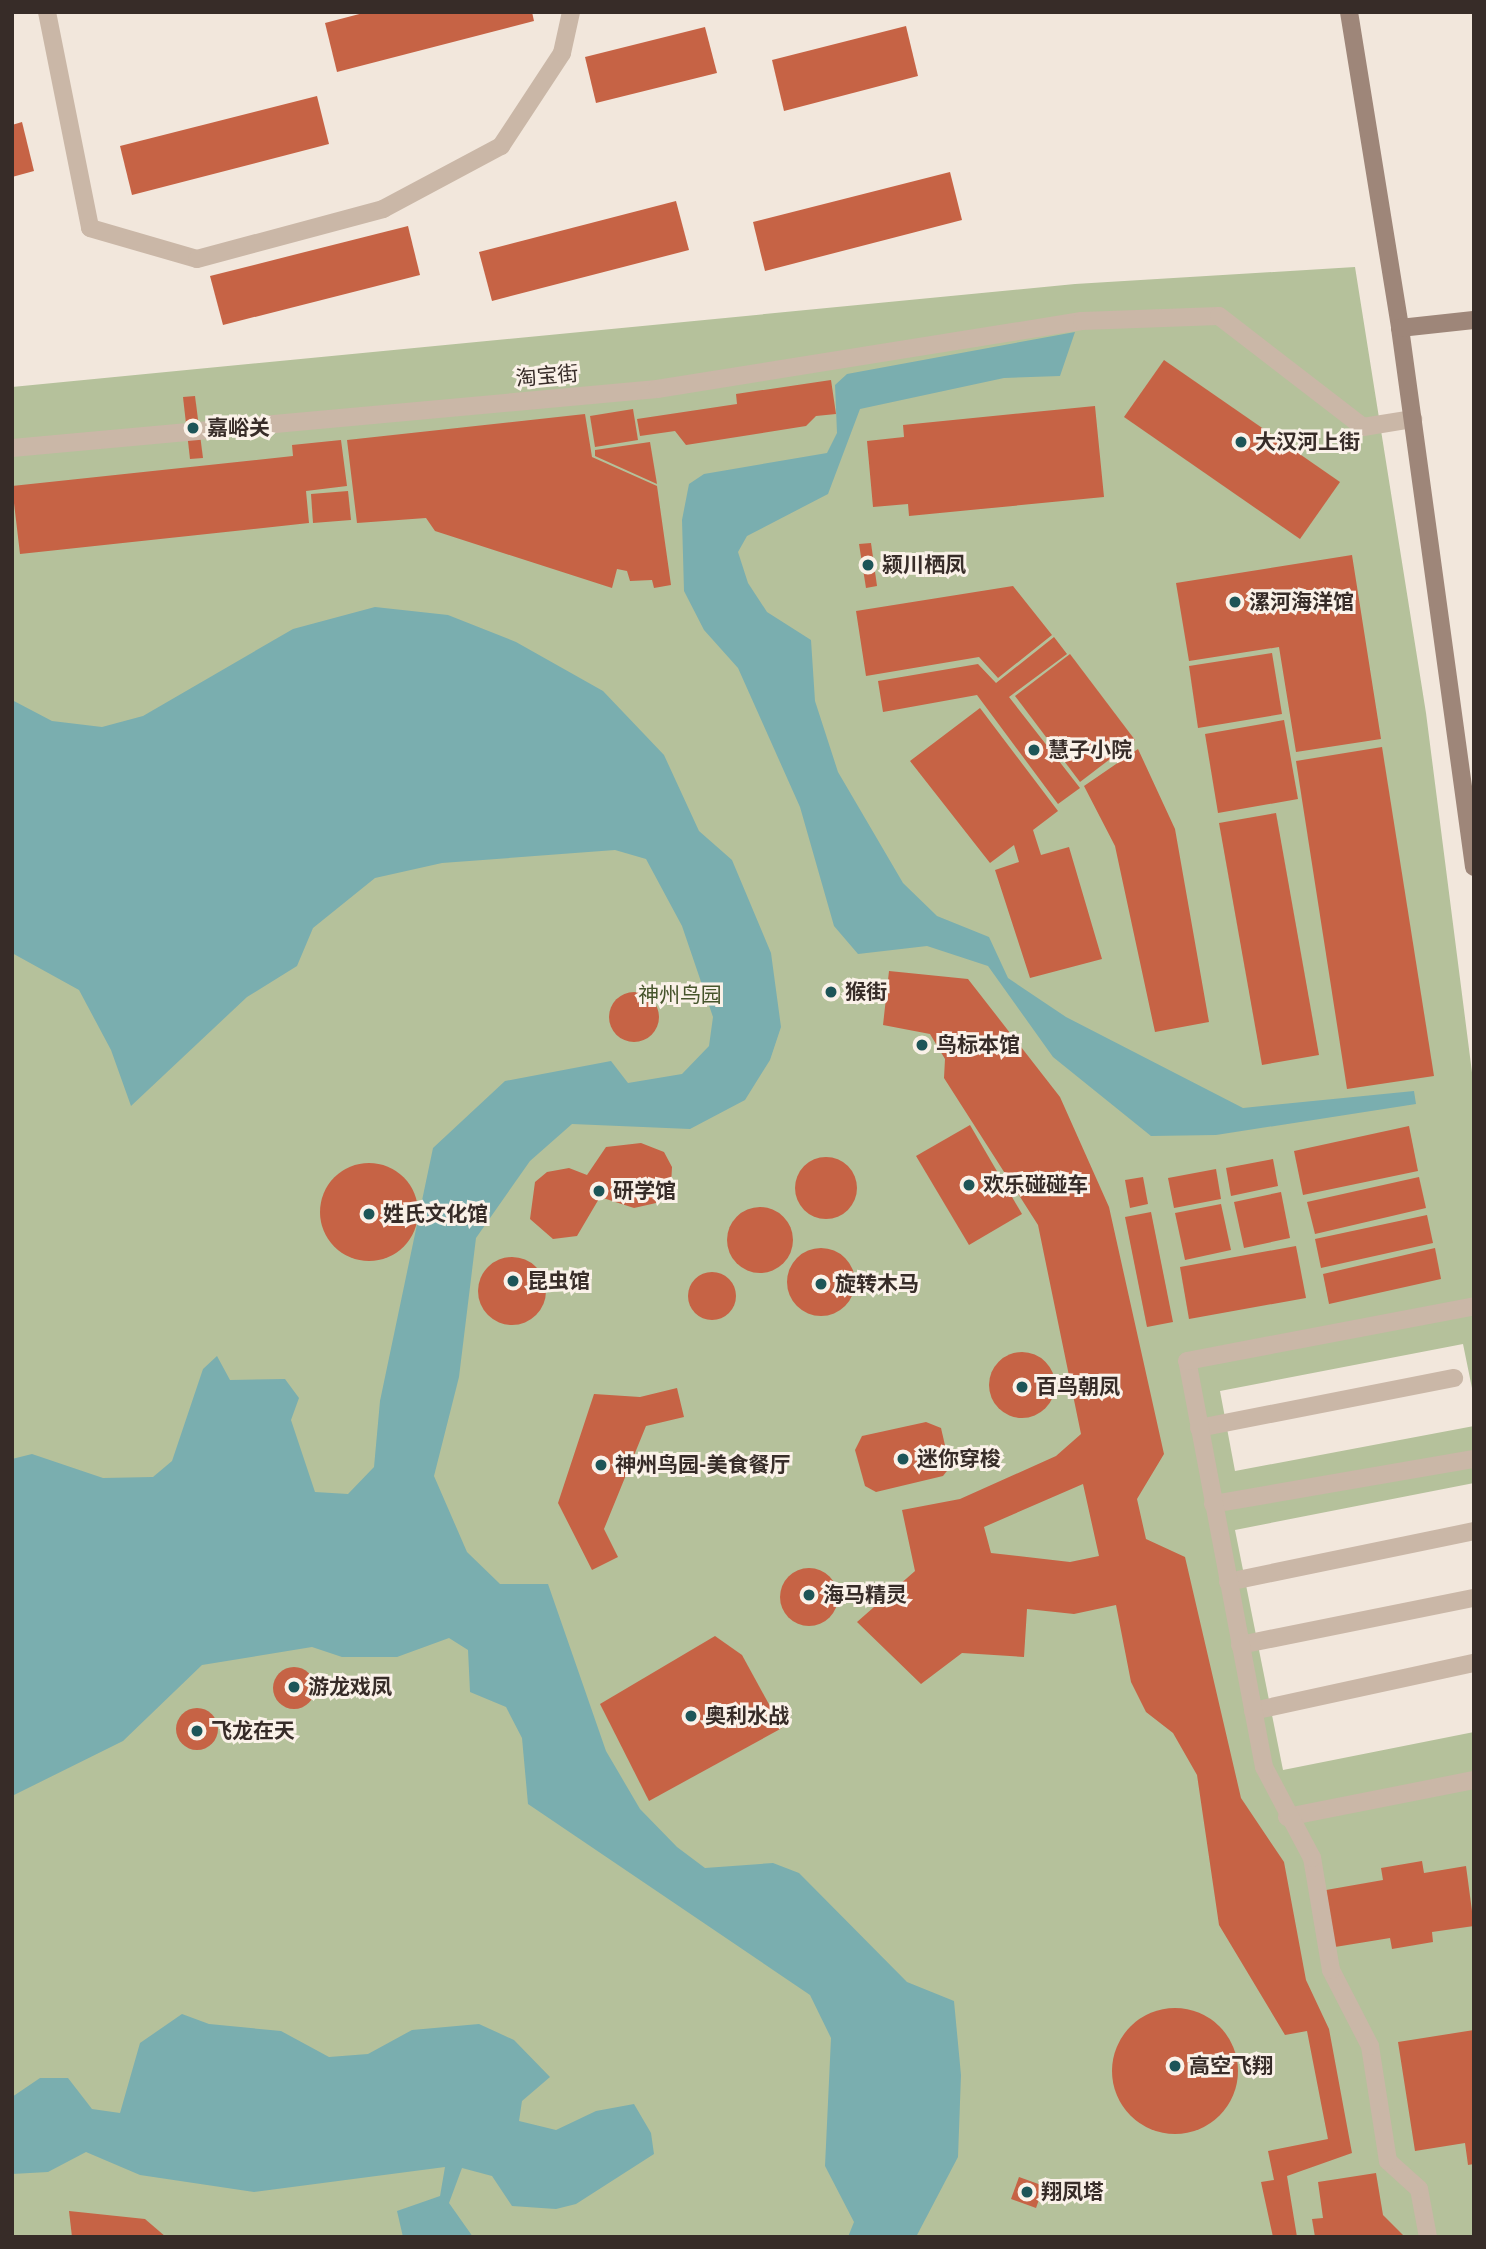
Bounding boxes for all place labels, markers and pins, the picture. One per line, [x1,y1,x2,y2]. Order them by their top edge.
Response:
place label: 嘉峪关 [207,415,270,441]
marker: 嘉峪关 [185,420,201,436]
place label: 大汉河上街 [1255,429,1360,455]
marker: 大汉河上街 [1233,434,1249,450]
place label: 颍川栖凤 [882,552,966,578]
marker: 颍川栖凤 [860,557,876,573]
place label: 漯河海洋馆 [1249,589,1354,615]
marker: 漯河海洋馆 [1227,594,1243,610]
place label: 慧子小院 [1048,737,1132,763]
marker: 慧子小院 [1026,742,1042,758]
place label: 猴街 [845,979,887,1005]
marker: 猴街 [823,984,839,1000]
place label: 鸟标本馆 [936,1032,1020,1058]
marker: 鸟标本馆 [914,1037,930,1053]
place label: 欢乐碰碰车 [983,1172,1088,1198]
marker: 欢乐碰碰车 [961,1177,977,1193]
place label: 研学馆 [613,1178,676,1204]
marker: 研学馆 [591,1183,607,1199]
place label: 姓氏文化馆 [383,1201,488,1227]
marker: 姓氏文化馆 [361,1206,377,1222]
place label: 昆虫馆 [527,1268,590,1294]
place label: 旋转木马 [835,1271,919,1297]
marker: 昆虫馆 [505,1273,521,1289]
marker: 旋转木马 [813,1276,829,1292]
place label: 百鸟朝凤 [1036,1374,1120,1400]
marker: 百鸟朝凤 [1014,1379,1030,1395]
place label: 迷你穿梭 [917,1446,1001,1472]
marker: 迷你穿梭 [895,1451,911,1467]
place label: 神州鸟园-美食餐厅 [615,1452,791,1478]
marker: 神州鸟园-美食餐厅 [593,1457,609,1473]
place label: 海马精灵 [823,1582,907,1608]
marker: 海马精灵 [801,1587,817,1603]
place label: 游龙戏凤 [308,1674,392,1700]
marker: 游龙戏凤 [286,1679,302,1695]
place label: 奥利水战 [705,1703,789,1729]
marker: 奥利水战 [683,1708,699,1724]
place label: 飞龙在天 [211,1718,295,1744]
marker: 飞龙在天 [189,1723,205,1739]
place label: 高空飞翔 [1189,2053,1273,2079]
marker: 高空飞翔 [1167,2058,1183,2074]
place label: 翔凤塔 [1041,2179,1104,2205]
marker: 翔凤塔 [1019,2184,1035,2200]

